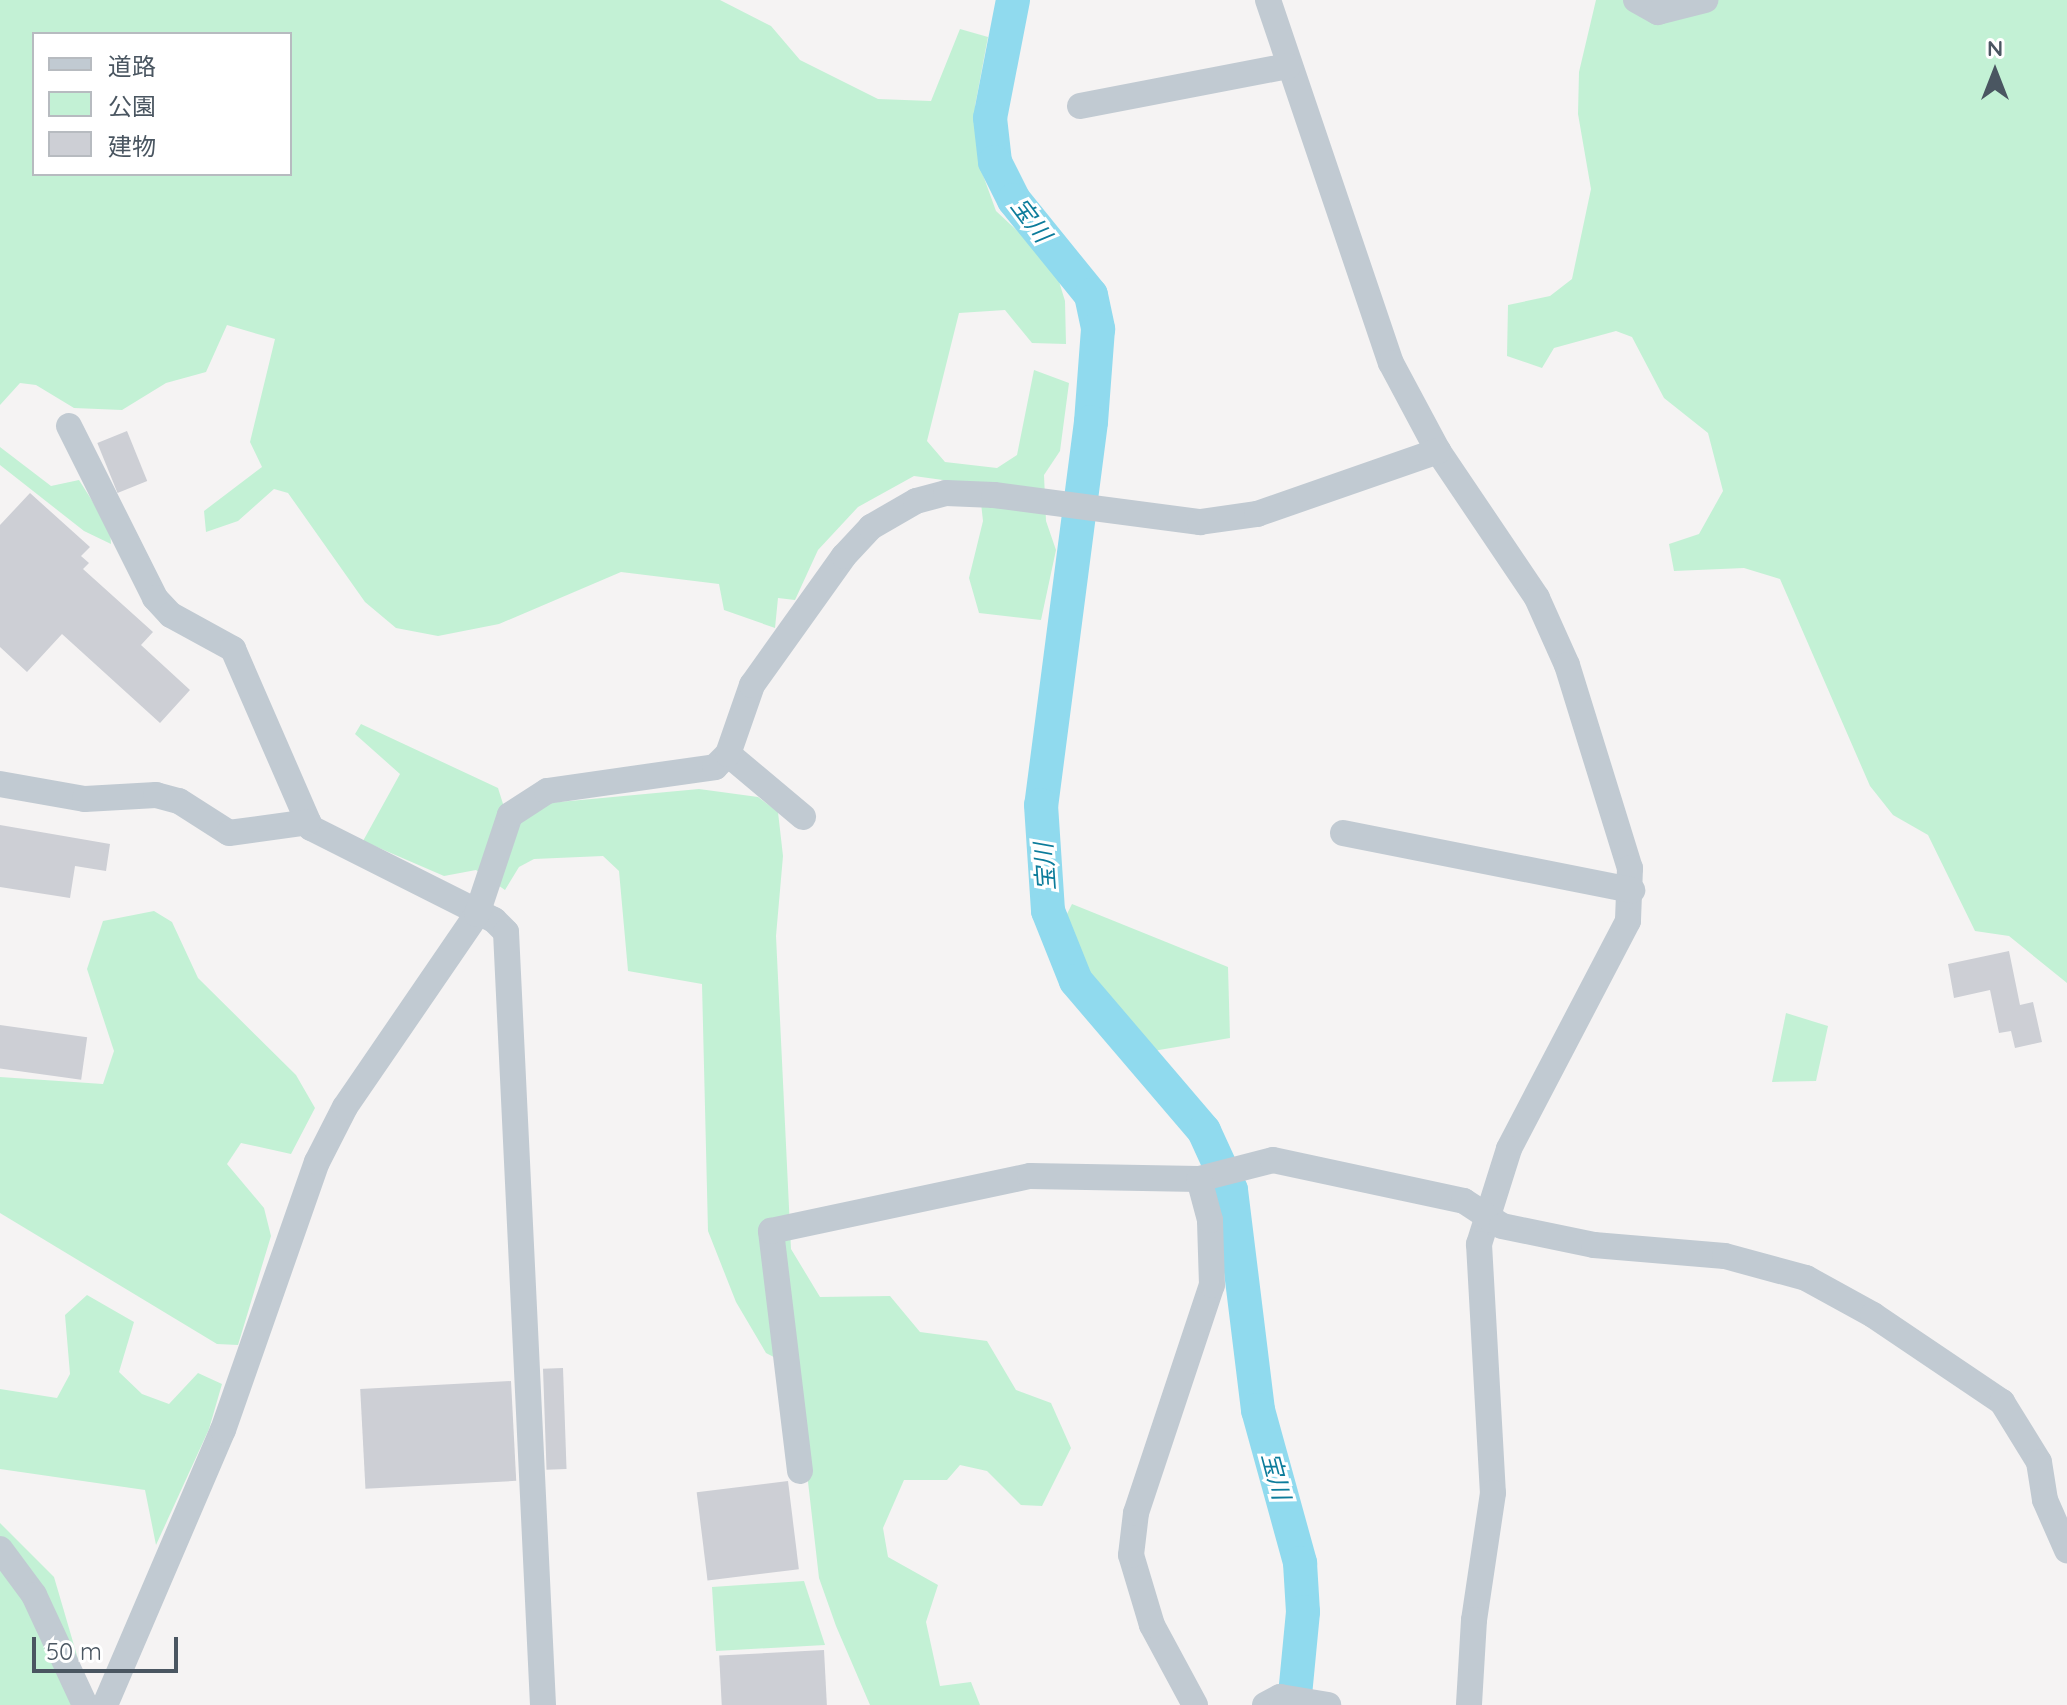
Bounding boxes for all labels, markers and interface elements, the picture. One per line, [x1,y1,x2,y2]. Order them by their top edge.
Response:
legend [32,32,292,176]
north arrow [1955,32,2035,112]
text: N [1987,34,2003,62]
text: 道路 [108,51,156,81]
text: 公園 [108,91,156,121]
text: 建物 [108,131,156,161]
water label: 宝川 [1005,192,1057,248]
water label: 宝川 [1029,842,1061,892]
water label: 宝川 [1256,1449,1296,1503]
scale bar [36,1621,182,1671]
text: 50 m [46,1636,102,1666]

